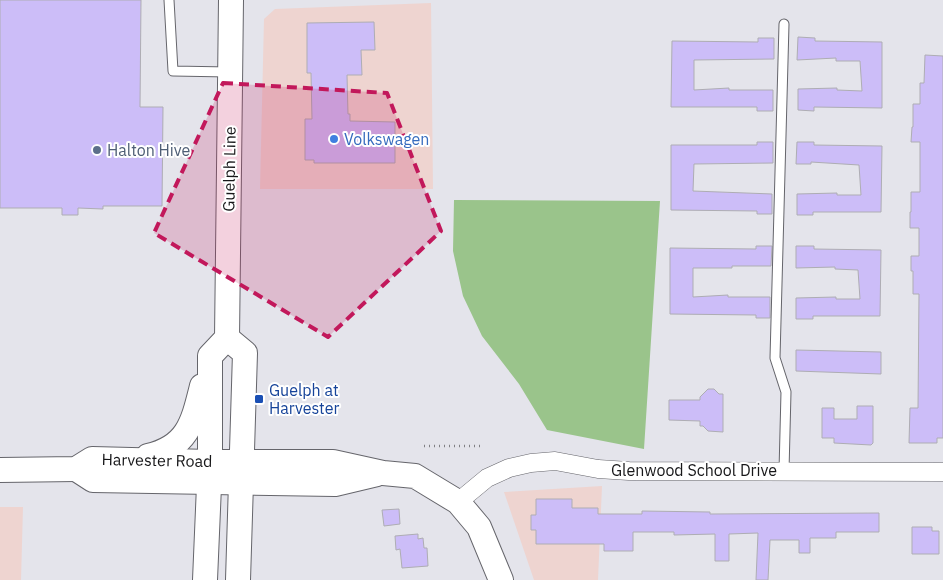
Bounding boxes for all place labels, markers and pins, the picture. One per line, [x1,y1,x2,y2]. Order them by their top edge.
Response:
place label: Volkswagen [344,129,429,149]
marker: Volkswagen [328,133,340,145]
place label: Halton Hive [107,140,191,160]
marker: Halton Hive [91,144,103,156]
place label: Guelph at Harvester [269,380,339,418]
marker: Guelph at Harvester [253,393,265,405]

